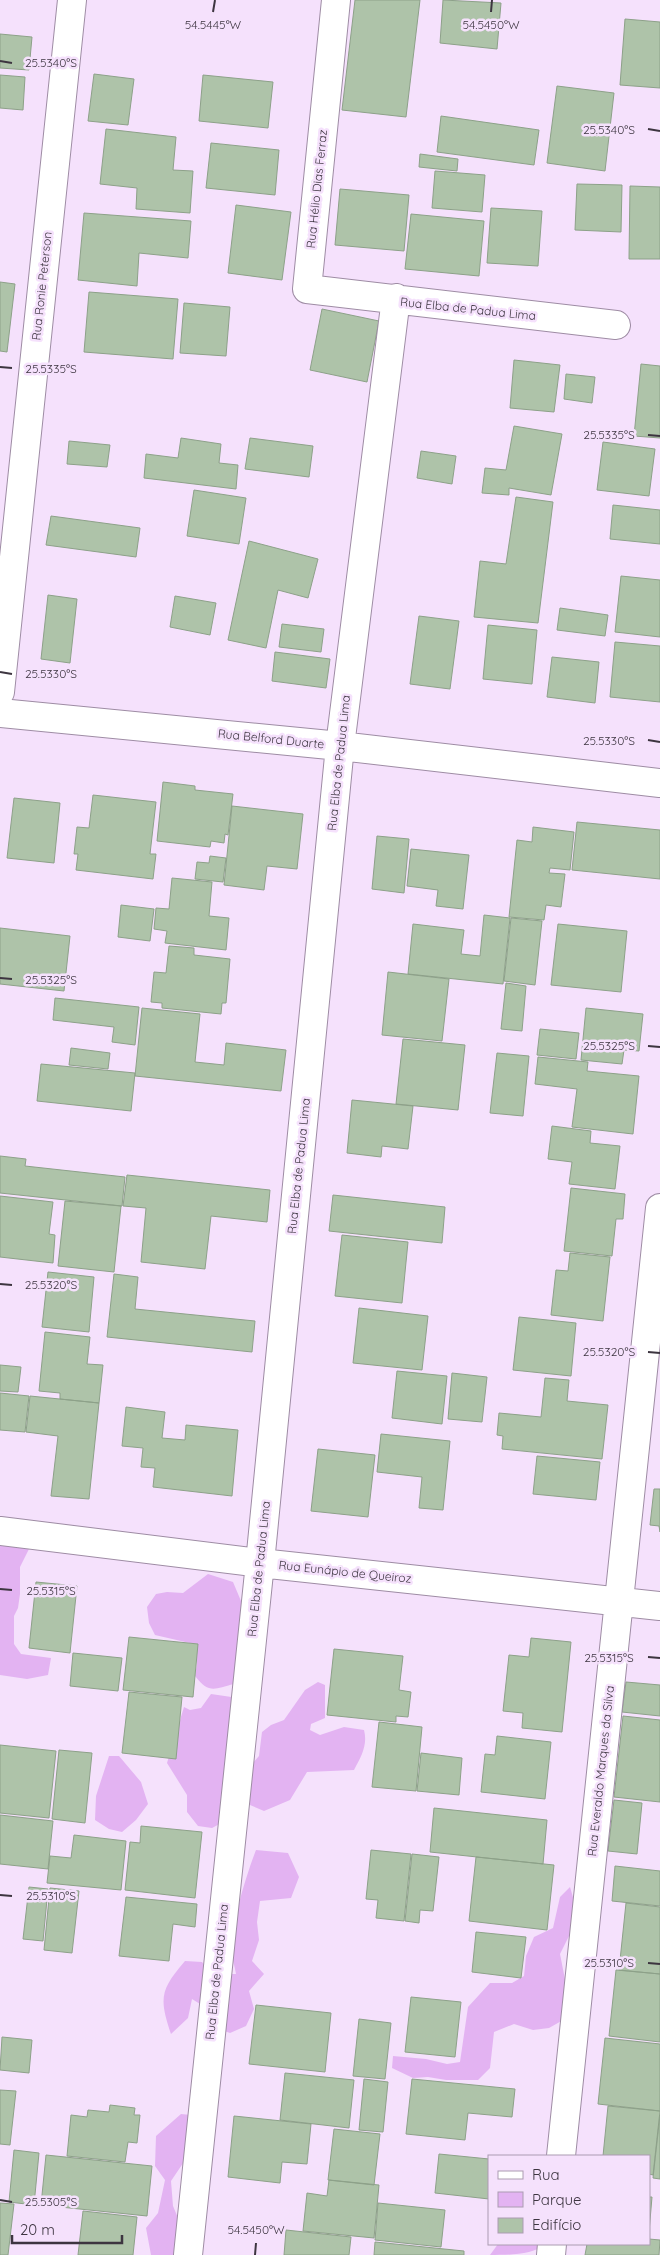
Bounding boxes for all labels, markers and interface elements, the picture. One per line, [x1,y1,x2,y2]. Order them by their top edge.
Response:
text: 54.5445°W [185,17,242,32]
text: 54.5450°W [462,17,520,32]
text: 25.5340°S [25,55,77,70]
text: 25.5340°S [583,122,635,137]
street label: Rua Hélio Dias Ferraz [303,129,330,249]
street label: Rua Ronie Peterson [28,231,55,341]
street label: Rua Elba de Padua Lima [399,294,537,323]
text: 25.5335°S [25,361,77,376]
text: 25.5335°S [583,427,635,442]
text: 25.5330°S [25,666,77,681]
street label: Rua Elba de Padua Lima [324,694,353,832]
street label: Rua Belford Duarte [217,725,325,752]
text: 25.5330°S [583,733,635,748]
text: 25.5325°S [25,972,77,987]
text: 25.5325°S [583,1038,635,1053]
street label: Rua Elba de Padua Lima [284,1097,313,1235]
text: 25.5320°S [25,1277,77,1292]
text: 25.5320°S [583,1344,635,1359]
street label: Rua Elba de Padua Lima [244,1500,273,1638]
street label: Rua Eunápio de Queiroz [278,1557,412,1586]
text: 25.5315°S [26,1583,76,1598]
text: 25.5315°S [584,1650,634,1665]
street label: Rua Everaldo Marques da Silva [584,1685,617,1857]
text: 25.5310°S [26,1888,76,1903]
street label: Rua Elba de Padua Lima [202,1903,231,2041]
text: 25.5310°S [584,1955,634,1970]
legend [488,2155,650,2245]
text: Rua [532,2165,560,2184]
text: Parque [532,2190,582,2209]
text: 25.5305°S [25,2194,77,2209]
scale bar [12,2212,122,2244]
text: Edifício [532,2215,581,2234]
text: 20 m [20,2220,55,2239]
text: 54.5450°W [227,2222,285,2237]

